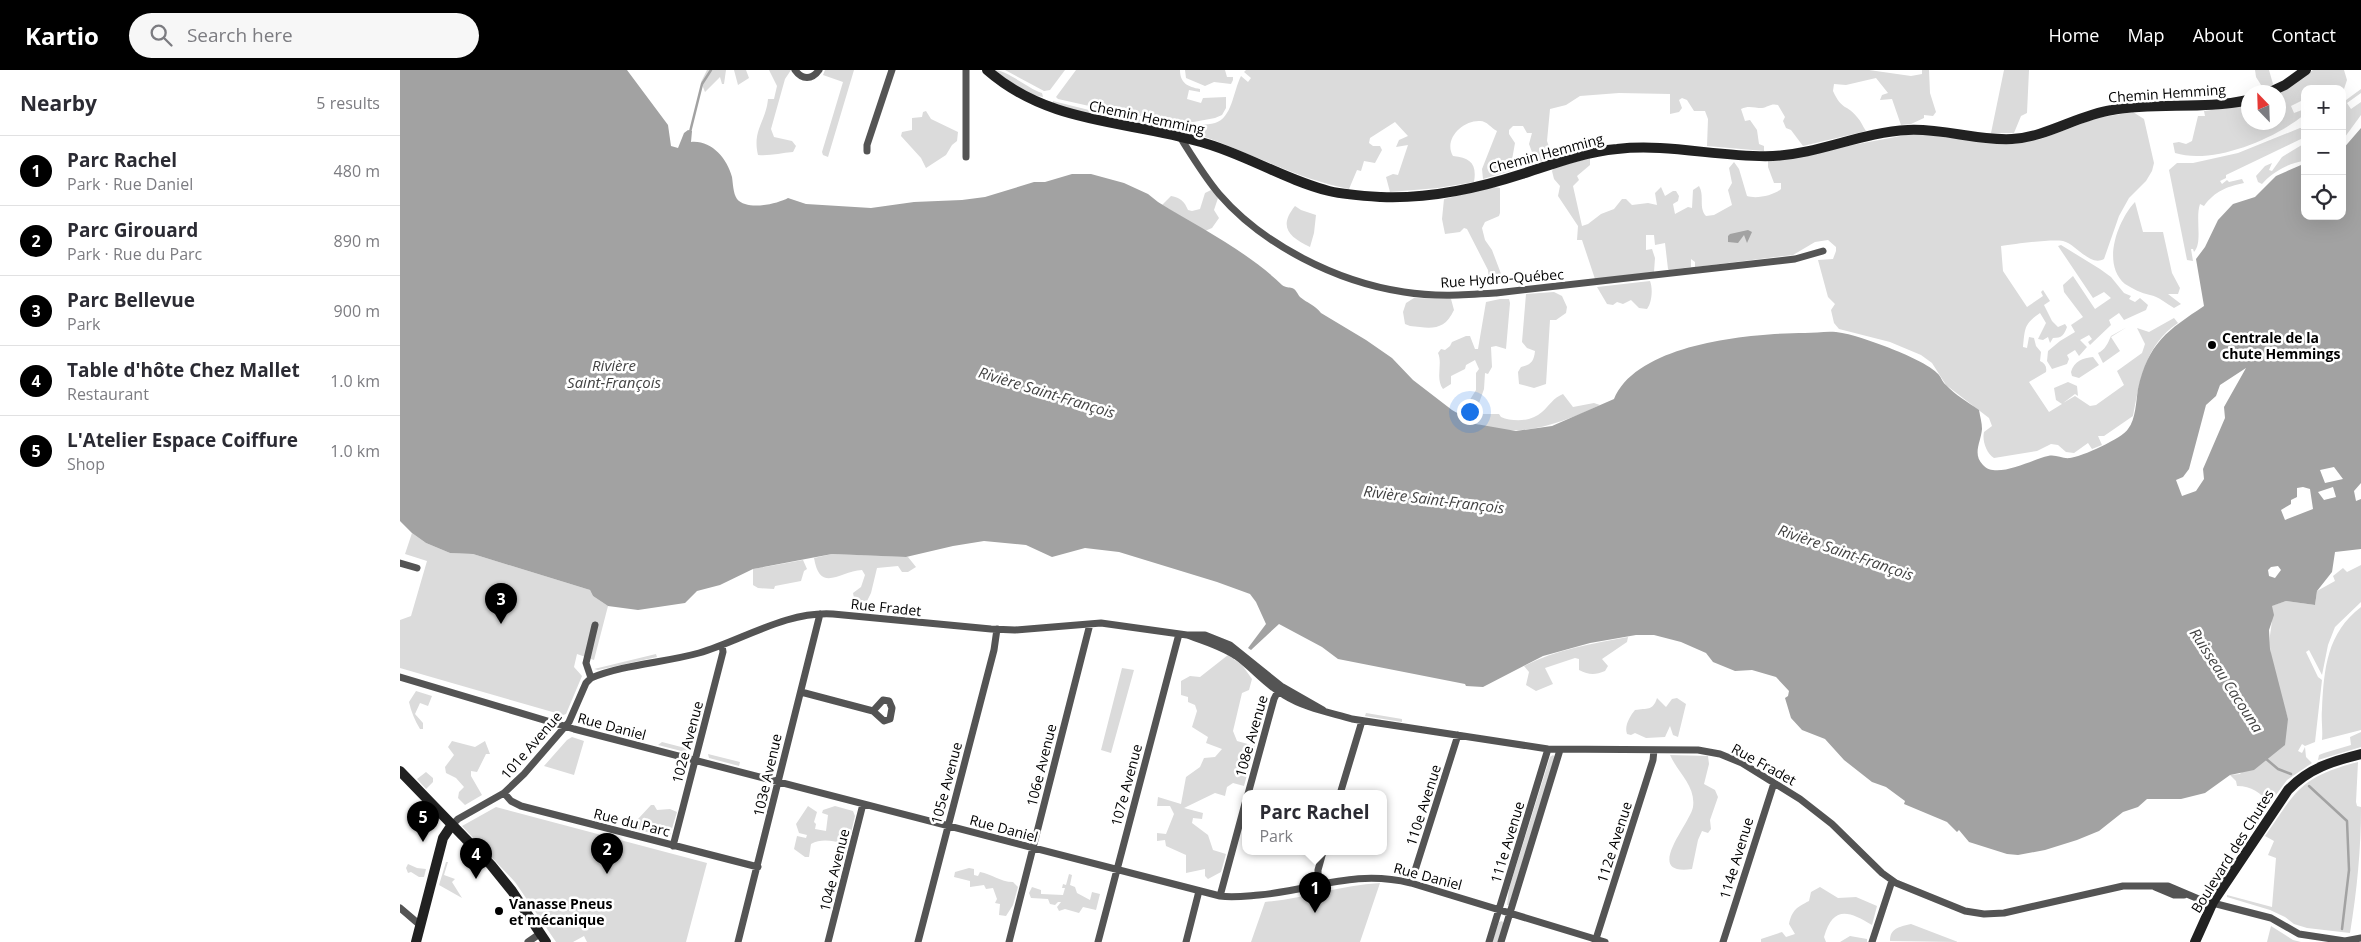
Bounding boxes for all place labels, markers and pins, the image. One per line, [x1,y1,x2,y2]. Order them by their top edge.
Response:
place label: Centrale de la chute Hemmings [2222,328,2340,363]
marker: Centrale de la chute Hemmings [2206,339,2218,351]
pin: 3 [485,583,517,624]
pin: 5 [407,801,439,842]
pin: 2 [591,833,623,874]
pin: 4 [460,838,492,879]
pin: 1 [1299,872,1331,913]
place label: Vanasse Pneus et mécanique [509,894,613,929]
marker: Vanasse Pneus et mécanique [493,905,505,917]

